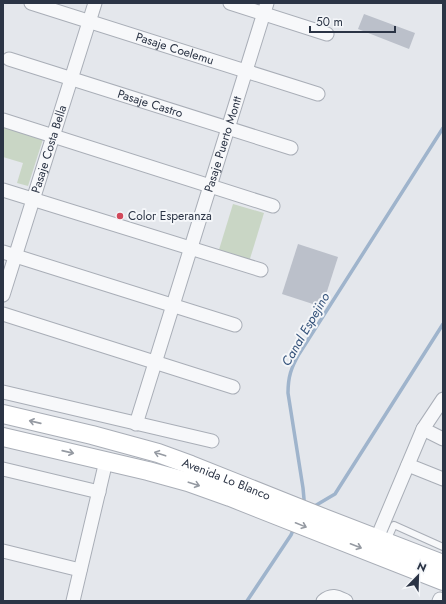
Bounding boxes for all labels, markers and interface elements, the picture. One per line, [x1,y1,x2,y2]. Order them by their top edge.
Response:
scale bar [310,8,395,34]
text: 50 m [316,13,343,31]
street label: Pasaje Coelemu [134,28,216,69]
street label: Pasaje Castro [115,85,186,122]
street label: Pasaje Puerto Montt [200,94,247,195]
street label: Pasaje Costa Bella [27,102,71,195]
place label: Color Esperanza [128,207,212,225]
marker: Color Esperanza [115,211,125,221]
water label: Canal Espejino [277,289,334,370]
one-way arrow [28,417,41,425]
one-way arrow [61,449,74,457]
one-way arrow [155,450,167,458]
street label: Avenida Lo Blanco [180,454,274,505]
one-way arrow [188,481,201,488]
one-way arrow [294,521,306,529]
one-way arrow [349,543,361,551]
north arrow [398,556,438,596]
text: N [415,558,429,576]

